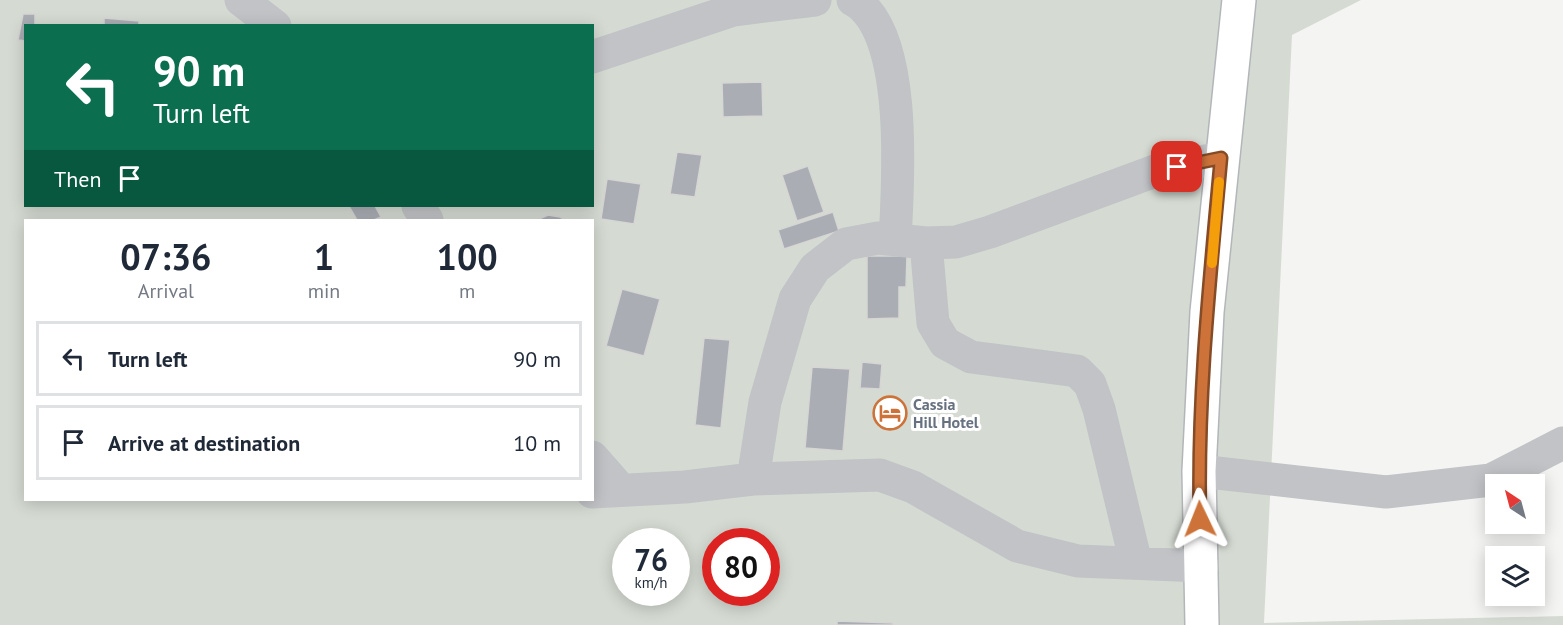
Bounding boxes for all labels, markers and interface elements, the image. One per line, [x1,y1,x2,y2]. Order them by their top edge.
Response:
text: 90 m [153,43,245,98]
icon: left [54,48,132,126]
text: Turn left [153,96,250,130]
pin [1151,141,1202,192]
icon: arrive [1160,150,1193,183]
icon: arrive [113,162,146,195]
text: Then [54,165,101,193]
text: 07:36 [120,233,212,280]
text: 1 [314,233,334,280]
text: 100 [437,233,498,280]
text: Arrival [138,278,194,304]
text: min [308,278,340,304]
text: m [459,278,475,304]
icon: left [57,342,90,375]
text: Turn left [108,345,188,373]
text: 90 m [513,345,561,373]
place label: Cassia Hill Hotel [913,394,979,432]
hotel icon: Cassia Hill Hotel [872,395,908,431]
icon: arrive [57,426,90,459]
text: Arrive at destination [108,429,300,457]
text: 10 m [513,429,561,457]
north arrow [1485,474,1545,534]
map controls [1485,474,1545,606]
position arrow [1168,487,1232,551]
speed limit sign: 80 [702,528,780,606]
text: 76 [634,540,668,579]
button: layers [1485,546,1545,606]
text: km/h [635,573,667,592]

